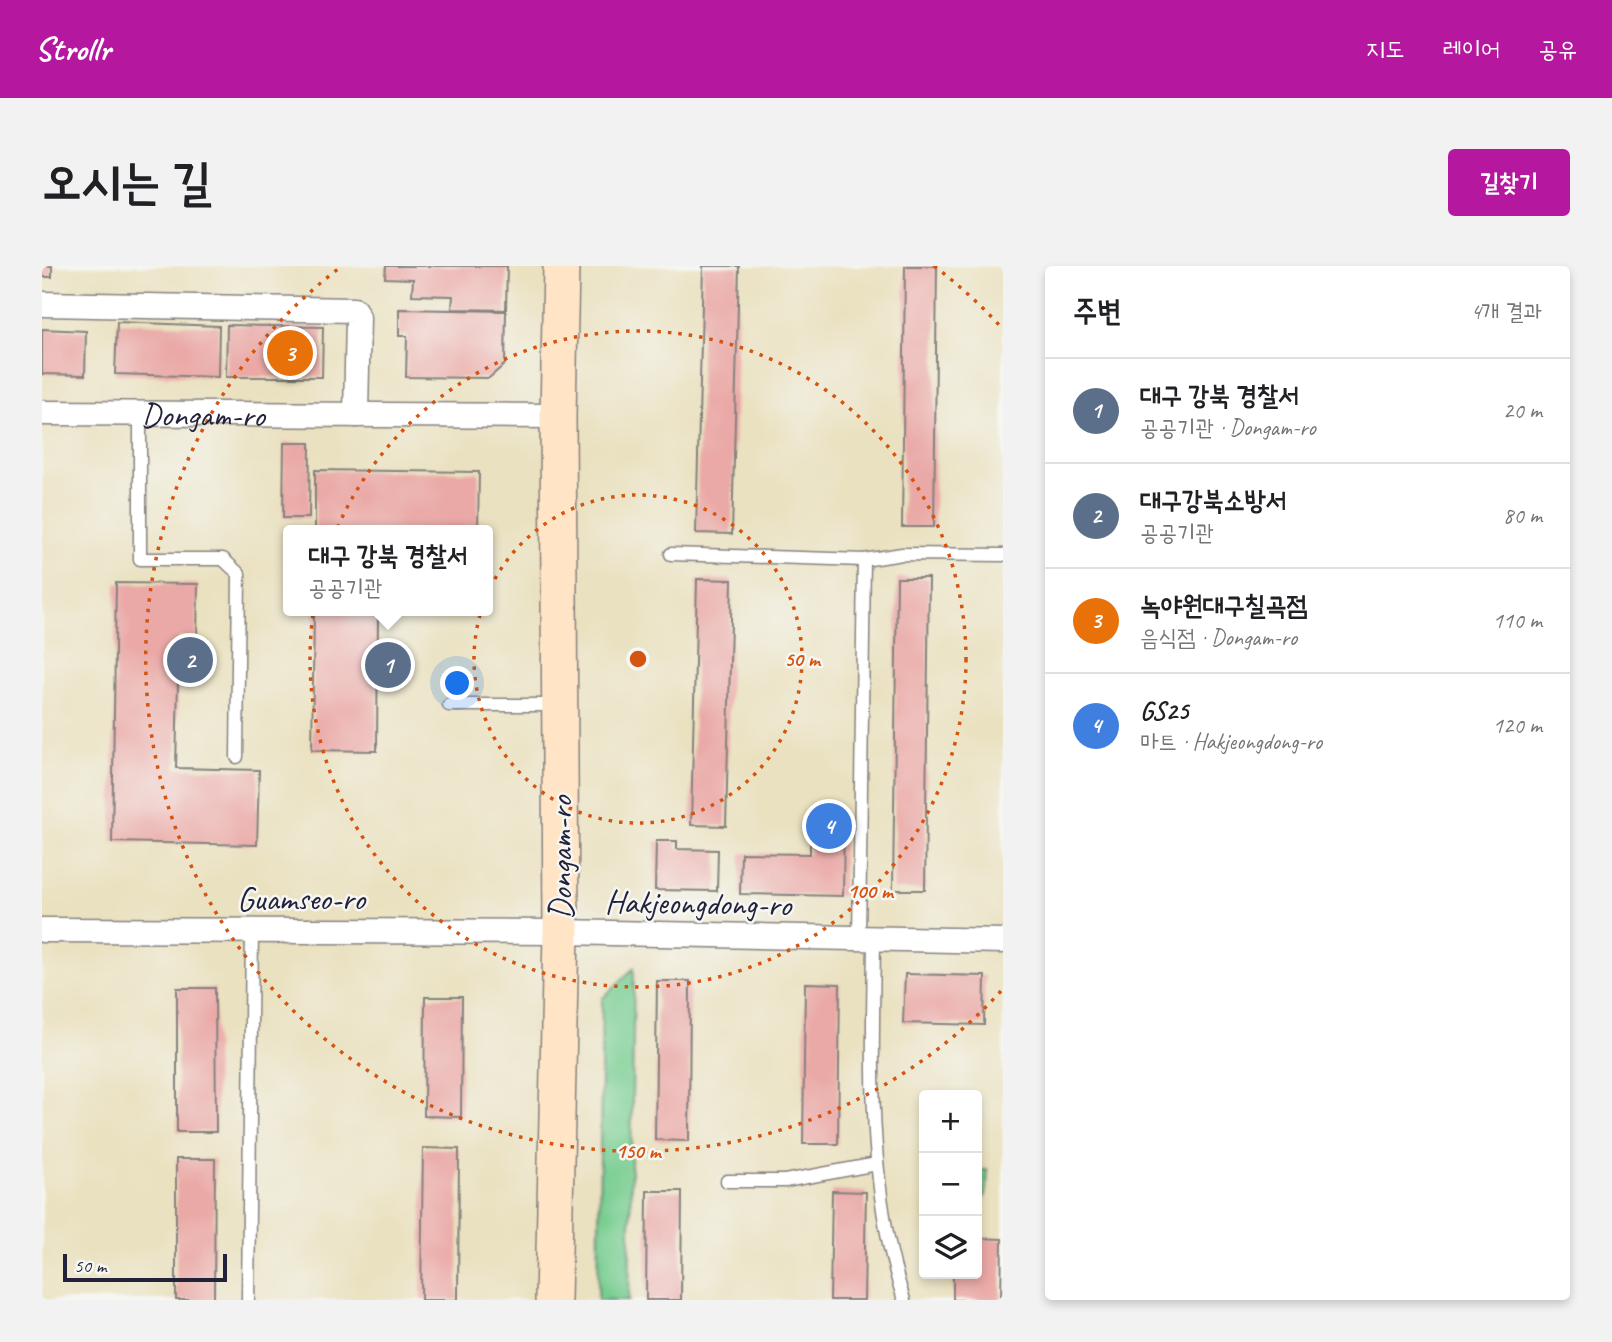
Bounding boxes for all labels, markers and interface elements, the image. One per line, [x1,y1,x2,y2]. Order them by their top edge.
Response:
text: Strollr [35,28,110,70]
text: 지도 [1366,34,1404,64]
text: 레이어 [1442,34,1500,64]
text: 공유 [1538,34,1577,64]
button: 길찾기 [1448,149,1570,216]
text: 오시는 길 [42,151,212,213]
text: 주변 [1073,292,1121,330]
text: 4개 결과 [1471,297,1542,326]
pin: 3 [267,327,313,379]
text: 대구 강북 경찰서 [1140,379,1299,412]
street label: Dongam-ro [141,394,267,436]
text: 1 [1091,396,1101,425]
text: 20 m [1503,396,1542,425]
text: 공공기관 · Dongam-ro [1140,413,1316,442]
text: 대구강북소방서 [1140,484,1286,517]
text: 2 [1091,501,1101,530]
text: 80 m [1503,501,1542,530]
text: 공공기관 [1140,518,1214,547]
popup [283,525,493,616]
text: 대구 강북 경찰서 [308,539,468,572]
text: 공공기관 [308,573,383,602]
text: 녹야원대구칠곡점 [1140,589,1307,622]
text: 3 [1091,606,1101,635]
text: 110 m [1493,606,1542,635]
text: 음식점 · Dongam-ro [1140,623,1297,652]
pin: 2 [167,634,213,686]
pin: 1 [365,639,411,691]
text: 50 m [784,646,822,672]
centre of rings [626,647,650,671]
your location [440,666,474,700]
text: GS25 [1140,694,1188,727]
text: 4 [1091,711,1101,740]
text: 120 m [1493,711,1542,740]
text: 마트 · Hakjeongdong-ro [1140,727,1322,756]
street label: Dongam-ro [540,794,582,920]
pin: 4 [806,800,852,852]
street label: Guamseo-ro [237,878,367,920]
text: 100 m [847,878,895,904]
street label: Hakjeongdong-ro [605,880,794,926]
map controls [919,1090,982,1279]
button: + [919,1090,982,1153]
text: 150 m [615,1138,663,1164]
button: − [919,1153,982,1216]
button: layers [919,1216,982,1279]
scale bar [63,1251,228,1283]
text: 50 m [74,1254,106,1278]

